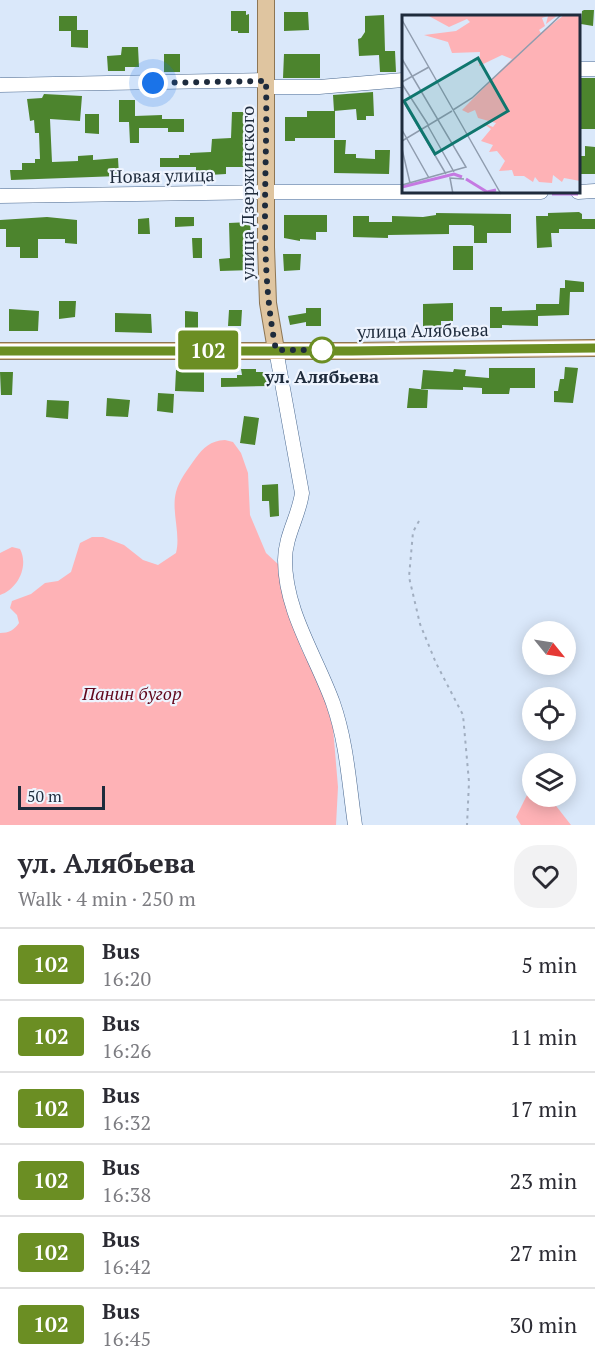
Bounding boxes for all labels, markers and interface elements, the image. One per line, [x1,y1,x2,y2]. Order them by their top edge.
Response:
inset map [402,15,580,194]
your location [138,68,168,98]
street label: улица Дзержинского [235,106,259,281]
street label: Новая улица [109,162,215,188]
street label: улица Алябьева [356,317,489,343]
line badge: 102 [174,330,242,370]
text: 102 [190,336,226,364]
marker: ул. Алябьева [309,337,335,363]
place label: ул. Алябьева [264,364,379,388]
north arrow [522,621,576,675]
map controls [522,621,576,807]
park label: Панин бугор [81,681,182,705]
button: locate [522,687,576,741]
button: layers [522,753,576,807]
scale bar [18,783,105,810]
text: 50 m [27,785,62,807]
text: ул. Алябьева [18,844,195,881]
button: heart [514,845,577,908]
text: Walk · 4 min · 250 m [18,885,196,912]
text: Bus [102,936,140,965]
text: 102 [33,950,69,978]
text: 5 min [521,950,577,979]
text: 16:20 [102,965,151,992]
text: Bus [102,1008,140,1037]
text: 102 [33,1022,69,1050]
text: 11 min [510,1022,577,1051]
text: 16:26 [102,1037,151,1064]
text: Bus [102,1080,140,1109]
text: 102 [33,1094,69,1122]
text: 17 min [510,1094,577,1123]
text: 16:32 [102,1109,151,1136]
text: Bus [102,1152,140,1181]
text: 102 [33,1166,69,1194]
text: 23 min [510,1166,577,1195]
text: 16:38 [102,1181,151,1208]
text: Bus [102,1224,140,1253]
text: 102 [33,1238,69,1266]
text: 27 min [510,1238,577,1267]
text: 16:42 [102,1253,151,1280]
text: Bus [102,1296,140,1325]
text: 102 [33,1310,69,1338]
text: 30 min [510,1310,577,1339]
text: 16:45 [102,1325,151,1352]

